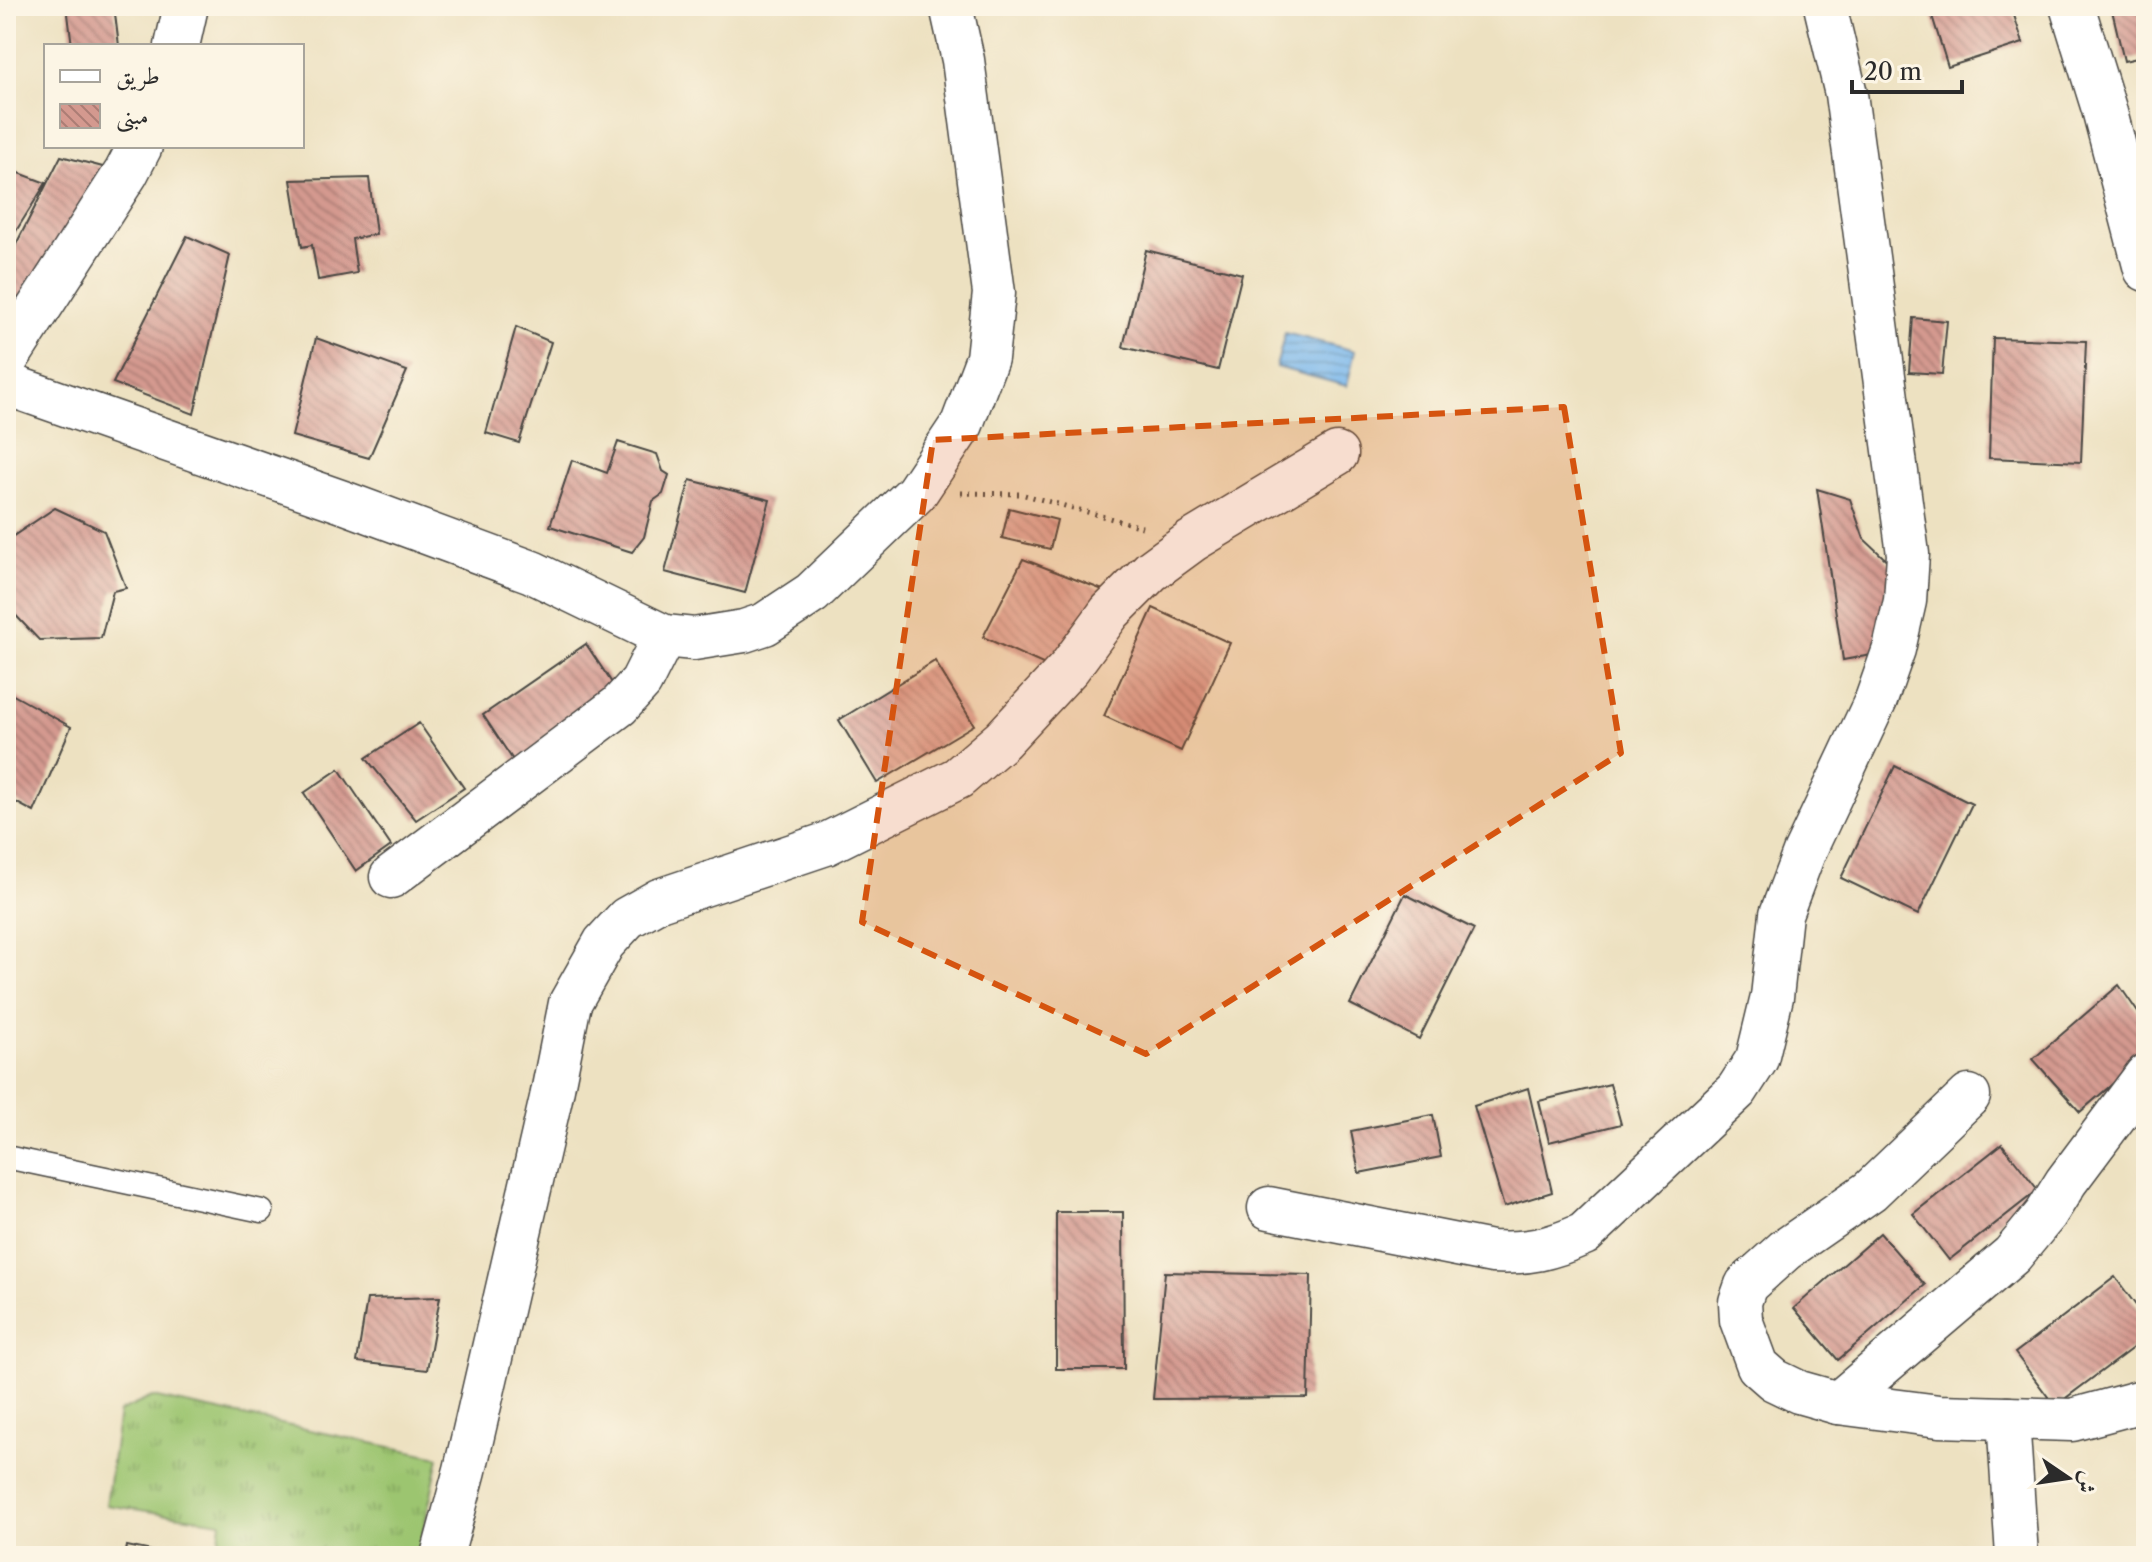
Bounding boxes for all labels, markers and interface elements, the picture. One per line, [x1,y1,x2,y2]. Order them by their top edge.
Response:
legend [44,44,304,148]
scale bar [1852,44,1962,94]
text: 20 m [1864,57,1922,86]
text: طريق [116,61,160,91]
text: مبنى [116,101,149,133]
north arrow [2028,1438,2108,1518]
text: ش [2071,1469,2103,1496]

